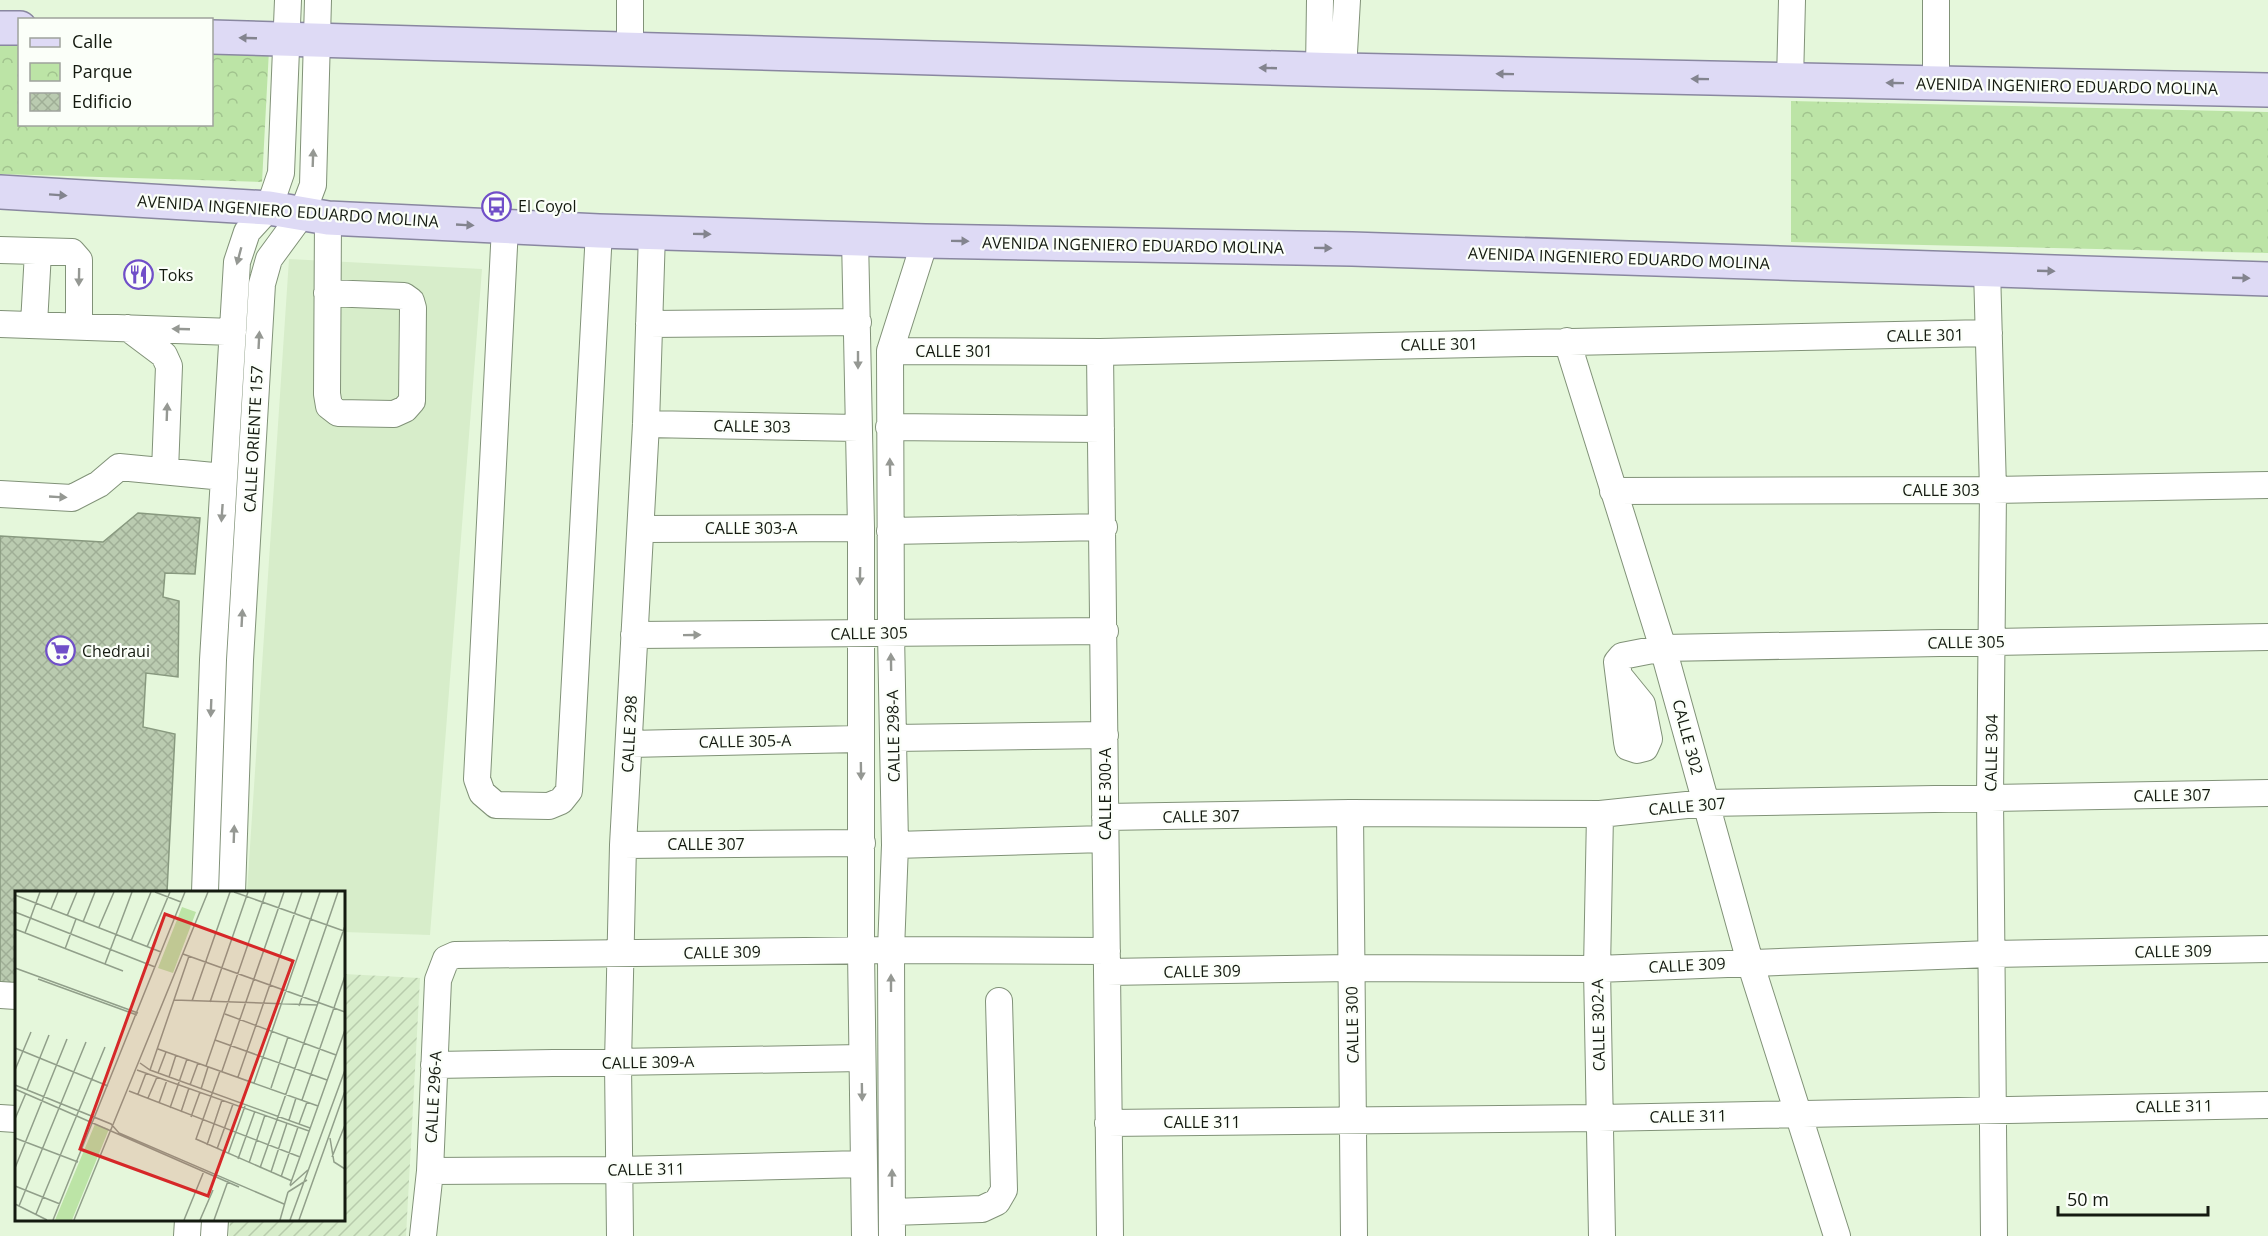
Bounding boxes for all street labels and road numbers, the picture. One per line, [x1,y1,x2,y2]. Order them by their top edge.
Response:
street label: AVENIDA INGENIERO EDUARDO MOLINA [1916,72,2219,100]
street label: AVENIDA INGENIERO EDUARDO MOLINA [137,189,440,233]
street label: AVENIDA INGENIERO EDUARDO MOLINA [982,231,1285,259]
street label: AVENIDA INGENIERO EDUARDO MOLINA [1468,242,1771,274]
street label: CALLE 301 [1886,323,1964,347]
street label: CALLE 301 [1400,332,1478,356]
street label: CALLE 301 [915,340,993,362]
street label: CALLE ORIENTE 157 [238,365,268,513]
street label: CALLE 303 [713,414,791,438]
street label: CALLE 303 [1902,479,1980,501]
street label: CALLE 303-A [705,517,798,539]
street label: CALLE 305 [830,621,908,645]
street label: CALLE 305 [1927,630,2005,654]
street label: CALLE 298-A [881,689,905,783]
street label: CALLE 298 [616,695,642,773]
street label: CALLE 302 [1667,697,1709,777]
street label: CALLE 304 [1979,714,2003,792]
street label: CALLE 305-A [698,729,792,753]
street label: CALLE 300-A [1094,747,1116,840]
street label: CALLE 307 [2133,783,2211,807]
street label: CALLE 307 [1647,792,1727,820]
street label: CALLE 307 [1162,804,1240,828]
street label: CALLE 307 [667,833,745,855]
street label: CALLE 309 [2134,939,2212,963]
street label: CALLE 309 [683,940,761,964]
street label: CALLE 309 [1648,952,1726,978]
street label: CALLE 309 [1163,959,1241,983]
street label: CALLE 302-A [1586,978,1610,1072]
street label: CALLE 300 [1340,986,1364,1064]
street label: CALLE 296-A [420,1049,446,1144]
street label: CALLE 309-A [601,1050,695,1074]
street label: CALLE 311 [2135,1094,2213,1118]
street label: CALLE 311 [1649,1104,1727,1128]
street label: CALLE 311 [1163,1111,1241,1133]
street label: CALLE 311 [607,1157,685,1181]

